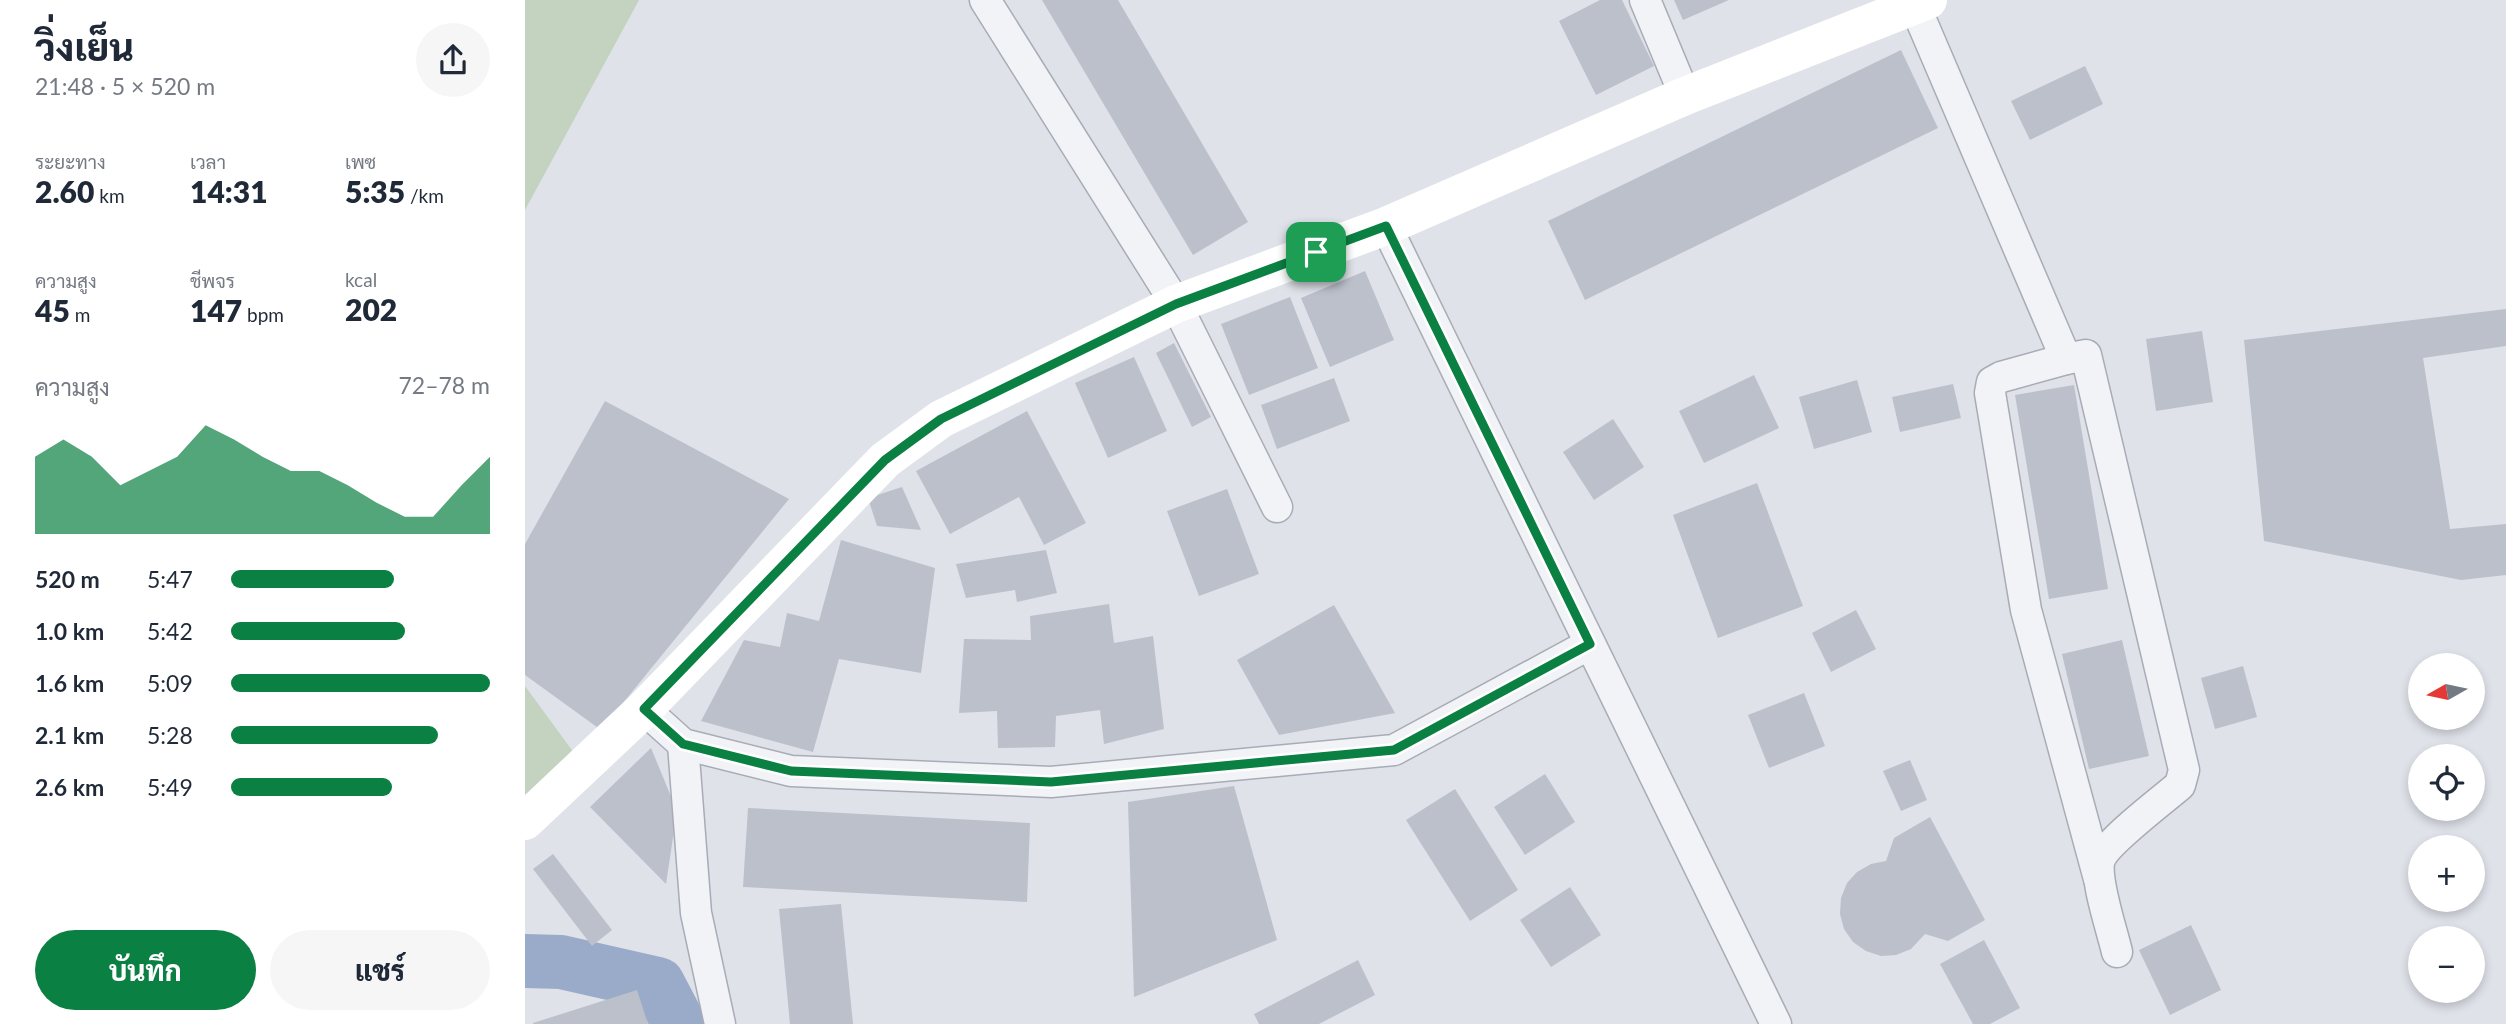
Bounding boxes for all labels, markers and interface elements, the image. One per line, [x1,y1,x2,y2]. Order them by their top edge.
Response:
text: วิ่งเย็น [35,23,134,69]
button: share [416,23,490,97]
text: 21:48 · 5 × 520 m [35,72,215,100]
text: ระยะทาง [35,150,106,173]
text: เวลา [190,150,226,173]
text: เพซ [345,150,376,173]
text: 2.60 [35,173,94,209]
text: 14:31 [190,173,268,209]
text: 5:35 [345,173,405,209]
text: km [94,184,125,207]
text: /km [405,184,444,207]
pin [1286,222,1346,282]
icon: arrive [1297,233,1335,271]
text: kcal [345,268,377,291]
text: ความสูง [35,269,97,292]
text: ชีพจร [190,269,235,292]
text: 202 [345,291,397,327]
text: 45 [35,292,70,328]
text: 147 [190,292,242,328]
text: m [70,303,90,326]
text: bpm [242,303,284,326]
text: 72–78 m [398,371,490,399]
text: ความสูง [35,373,110,401]
text: 520 m [35,565,100,593]
text: 5:47 [147,565,193,593]
text: 1.0 km [35,617,104,645]
text: 5:42 [147,617,193,645]
north arrow [2408,653,2485,730]
map controls [2408,653,2485,1003]
text: 1.6 km [35,669,104,697]
text: 5:09 [147,669,193,697]
text: 2.1 km [35,721,104,749]
text: 5:28 [147,721,193,749]
button: locate [2408,744,2485,821]
text: 2.6 km [35,773,104,801]
text: 5:49 [147,773,193,801]
button: + [2408,835,2485,912]
button: − [2408,926,2485,1003]
button: บันทึก [35,930,256,1010]
button: แชร์ [270,930,490,1010]

